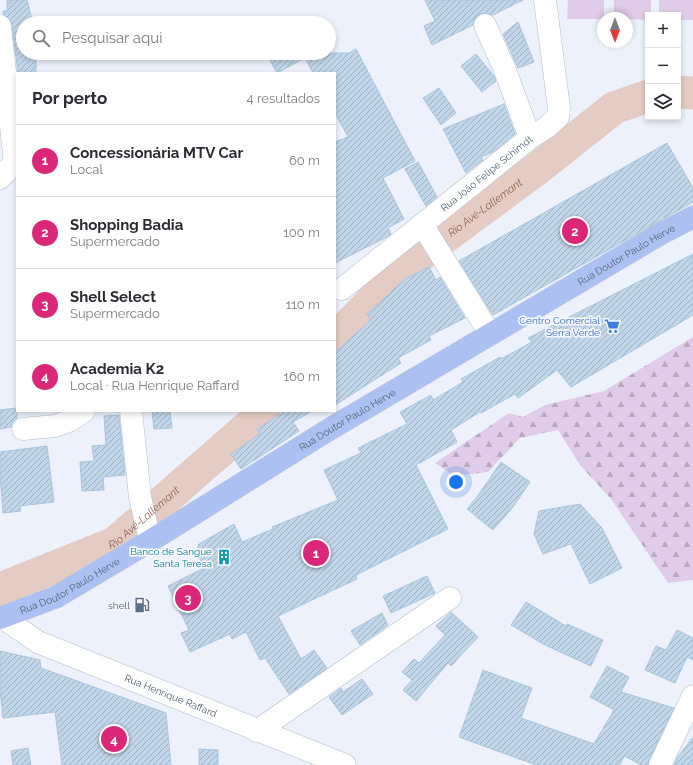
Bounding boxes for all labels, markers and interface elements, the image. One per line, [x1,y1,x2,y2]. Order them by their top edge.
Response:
north arrow [597,12,633,48]
map controls [645,12,681,120]
button: + [645,12,681,48]
search box [16,16,336,60]
icon: search [30,27,52,49]
text: Pesquisar aqui [62,29,162,47]
button: − [645,48,681,84]
button: layers [645,84,681,120]
text: Por perto [32,88,107,108]
text: 4 resultados [247,91,320,106]
street label: Rua João Felipe Schimdt [439,133,535,214]
text: Concessionária MTV Car [70,144,243,162]
text: 1 [42,153,48,168]
text: 60 m [289,153,320,168]
text: Local [70,162,103,177]
water label: Rio Avé‐Lallemant [445,176,525,240]
text: Shopping Badia [70,216,183,234]
pin: 2 [562,216,588,246]
street label: Rua Doutor Paulo Herve [576,222,677,288]
text: 2 [41,225,49,240]
text: 100 m [283,225,320,240]
text: Supermercado [70,234,160,249]
text: Shell Select [70,288,156,306]
text: 3 [41,297,49,312]
text: 110 m [286,297,320,312]
text: Supermercado [70,306,160,321]
place label: Centro Comercial Serra Verde [519,315,600,338]
supermarket icon: Centro Comercial Serra Verde [603,317,621,335]
text: Academia K2 [70,360,164,378]
text: 4 [41,369,49,384]
text: 160 m [283,369,320,384]
text: Local · Rua Henrique Raffard [70,378,239,393]
street label: Rua Doutor Paulo Herve [297,386,398,453]
your location [446,472,466,492]
water label: Rio Avé‐Lallemant [107,484,182,552]
pin: 1 [303,538,329,568]
place label: Banco de Sangue Santa Teresa [130,546,212,569]
building icon: Banco de Sangue Santa Teresa [215,548,233,566]
street label: Rua Doutor Paulo Herve [18,555,122,616]
pin: 3 [175,583,201,613]
fuel station icon: shell [133,596,151,614]
place label: shell [108,600,130,611]
street label: Rua Henrique Raffard [123,672,218,719]
pin: 4 [101,724,127,754]

